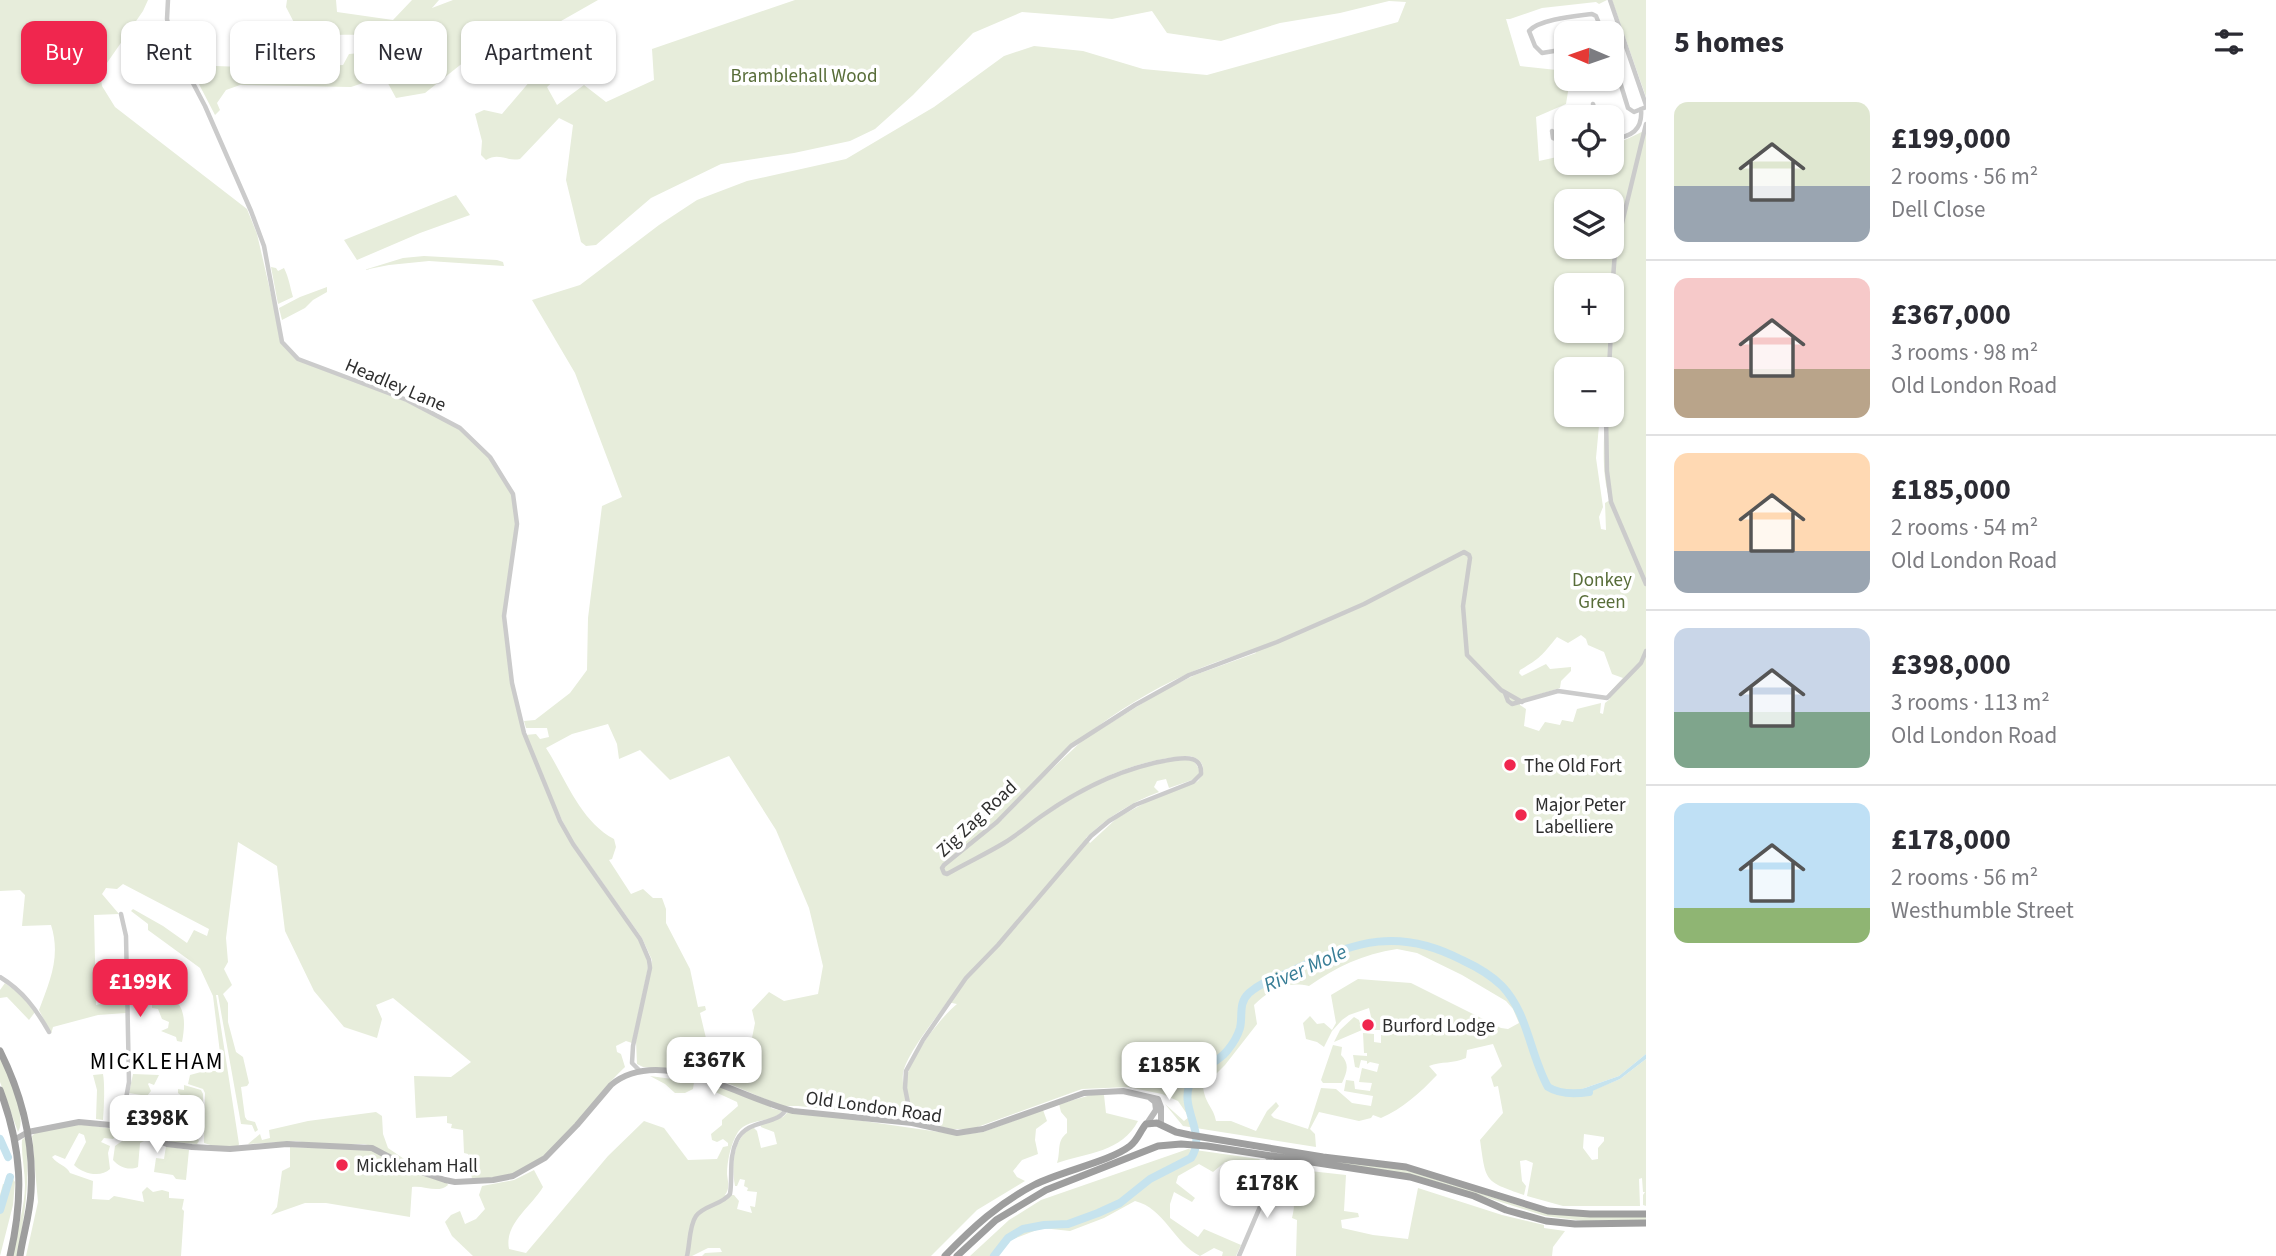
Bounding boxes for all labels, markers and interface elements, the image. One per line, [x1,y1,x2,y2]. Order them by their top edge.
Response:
chip: Buy [21,21,107,84]
chip: Rent [121,21,216,84]
chip: Filters [230,21,340,84]
chip: New [354,21,447,84]
chip: Apartment [461,21,616,84]
north arrow [1554,21,1624,91]
map controls [1554,21,1624,427]
text: 5 homes [1674,21,1784,64]
icon: filters [2210,23,2248,61]
park label: Bramblehall Wood [731,63,877,90]
button: locate [1554,105,1624,175]
text: £199,000 [1891,117,2011,160]
icon: home [1730,130,1814,214]
text: 2 rooms · 56 m² [1891,160,2038,193]
button: layers [1554,189,1624,259]
text: Dell Close [1891,193,1985,226]
button: + [1554,273,1624,343]
text: £367,000 [1891,293,2011,336]
icon: home [1730,306,1814,390]
text: 3 rooms · 98 m² [1891,336,2038,369]
street label: Headley Lane [341,352,450,419]
button: − [1554,357,1624,427]
text: Old London Road [1891,369,2057,402]
text: £185,000 [1891,468,2011,511]
icon: home [1730,481,1814,565]
text: 2 rooms · 54 m² [1891,511,2038,544]
text: Old London Road [1891,544,2057,577]
park label: Donkey Green [1572,567,1632,616]
text: £398,000 [1891,643,2011,686]
icon: home [1730,656,1814,740]
text: 3 rooms · 113 m² [1891,686,2050,719]
text: Old London Road [1891,719,2057,752]
place label: The Old Fort [1524,753,1623,780]
marker: The Old Fort [1502,757,1518,773]
street label: Zig Zag Road [931,774,1024,864]
place label: Major Peter Labelliere [1535,792,1626,841]
marker: Major Peter Labelliere [1513,807,1529,823]
text: £178,000 [1891,818,2011,861]
icon: home [1730,831,1814,915]
text: 2 rooms · 56 m² [1891,861,2038,894]
text: Westhumble Street [1891,894,2074,927]
water label: River Mole [1259,936,1351,1000]
pin: £199K [91,960,189,1019]
text: £199K [109,965,171,998]
place label: Burford Lodge [1382,1013,1495,1040]
marker: Burford Lodge [1360,1017,1376,1033]
pin: £367K [665,1038,763,1097]
pin: £185K [1120,1042,1218,1102]
text: £367K [683,1043,745,1076]
district label: MICKLEHAM [90,1045,224,1078]
text: £185K [1138,1048,1200,1081]
street label: Old London Road [804,1085,944,1130]
pin: £398K [108,1096,206,1155]
text: £398K [126,1101,188,1134]
place label: Mickleham Hall [356,1153,478,1180]
marker: Mickleham Hall [334,1157,350,1173]
pin: £178K [1218,1160,1316,1220]
text: £178K [1236,1166,1298,1199]

